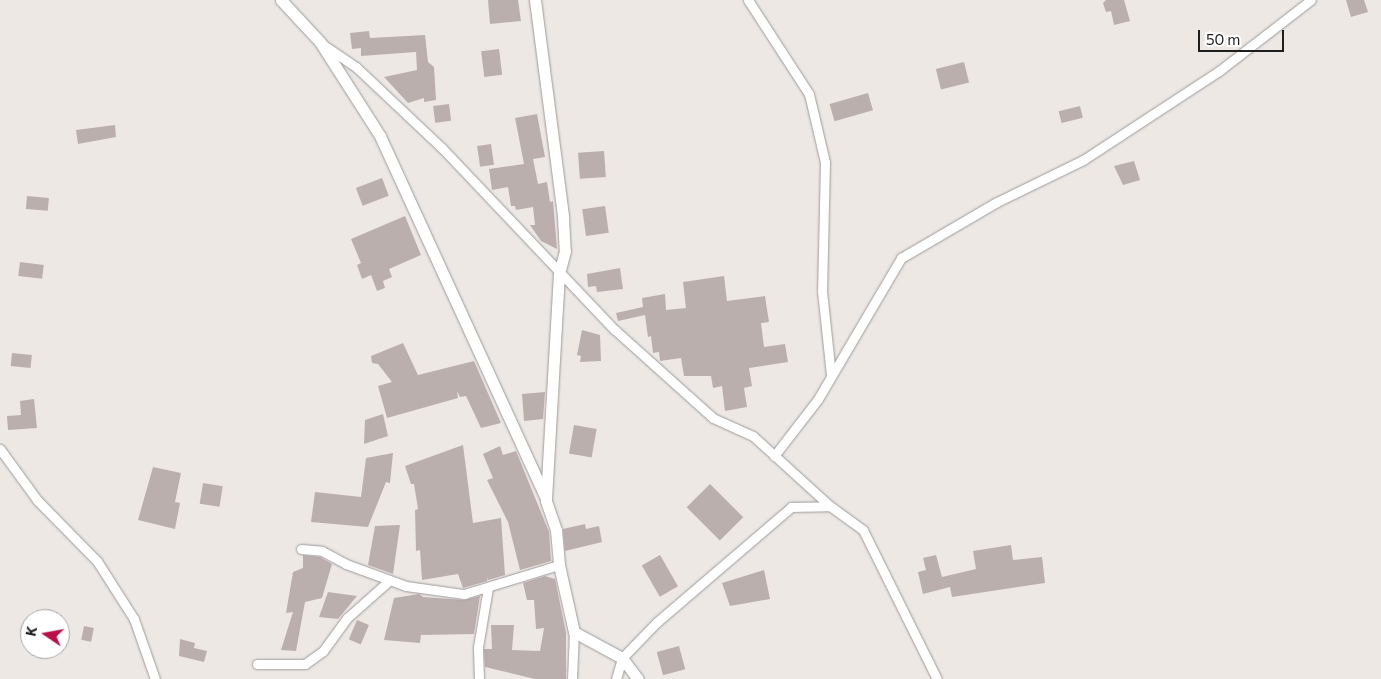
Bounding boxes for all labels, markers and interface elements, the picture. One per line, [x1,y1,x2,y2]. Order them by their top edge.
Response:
scale bar [1201,20,1287,52]
text: 50 m [1206,30,1240,48]
north arrow [20,609,70,659]
text: K [21,624,40,638]

